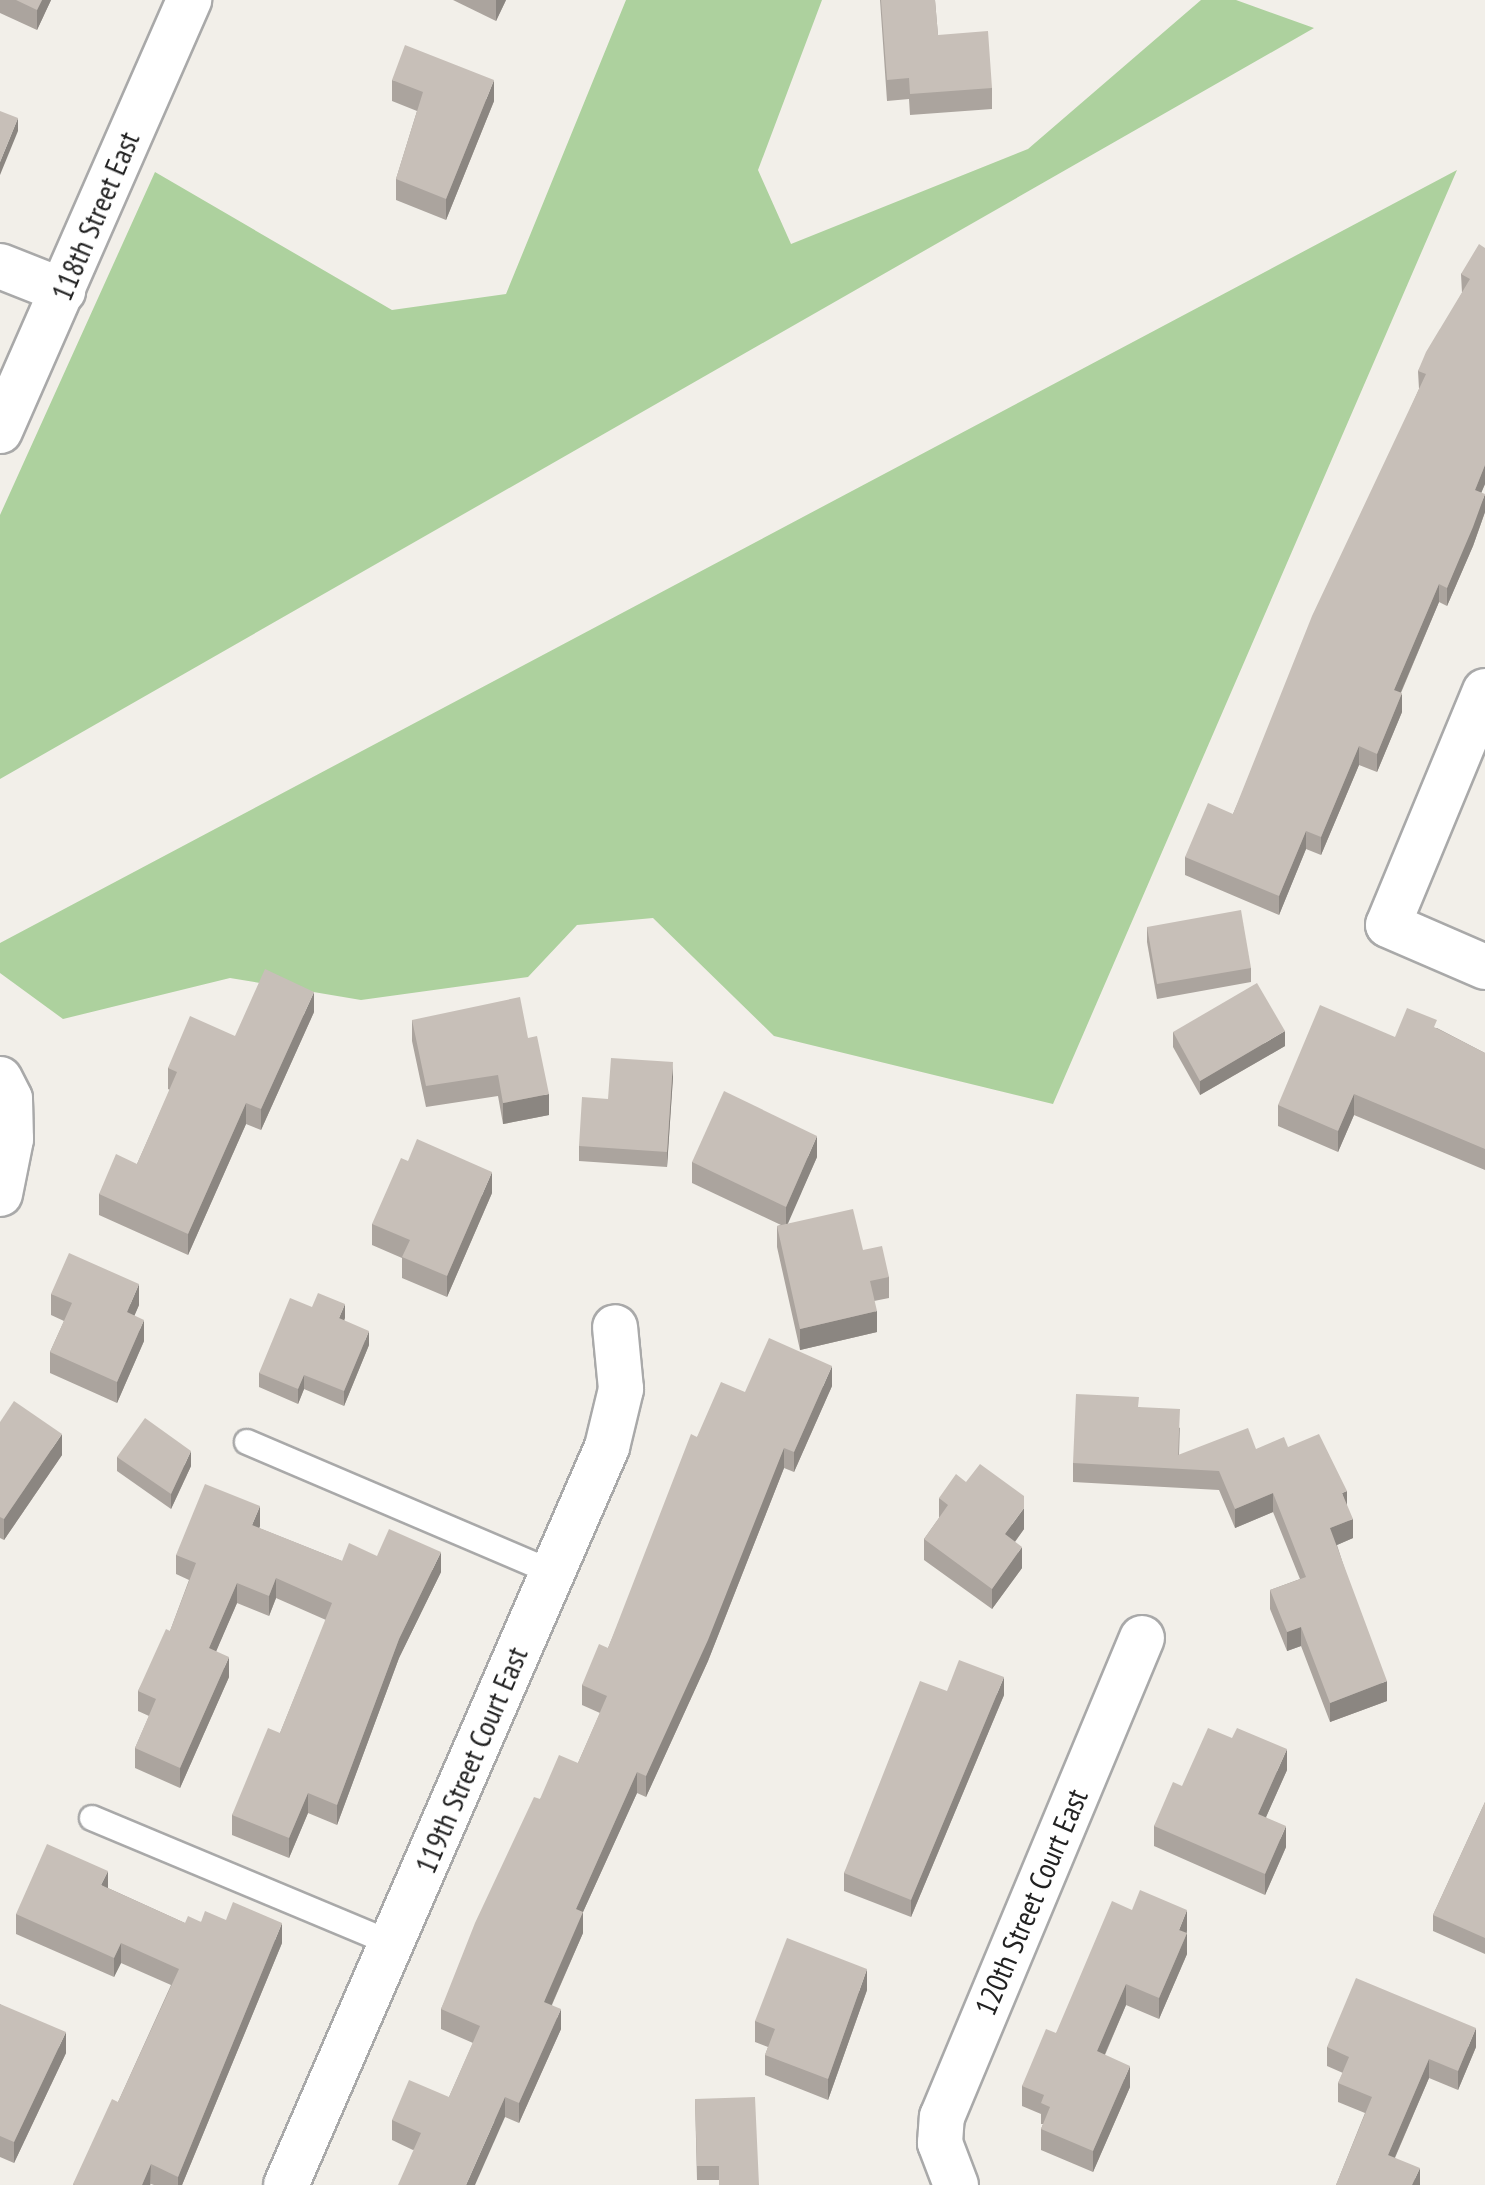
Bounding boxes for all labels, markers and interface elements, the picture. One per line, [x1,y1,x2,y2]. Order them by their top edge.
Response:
street label: 118th Street East [43,126,147,306]
street label: 119th Street Court East [407,1641,535,1879]
street label: 120th Street Court East [967,1783,1095,2021]

